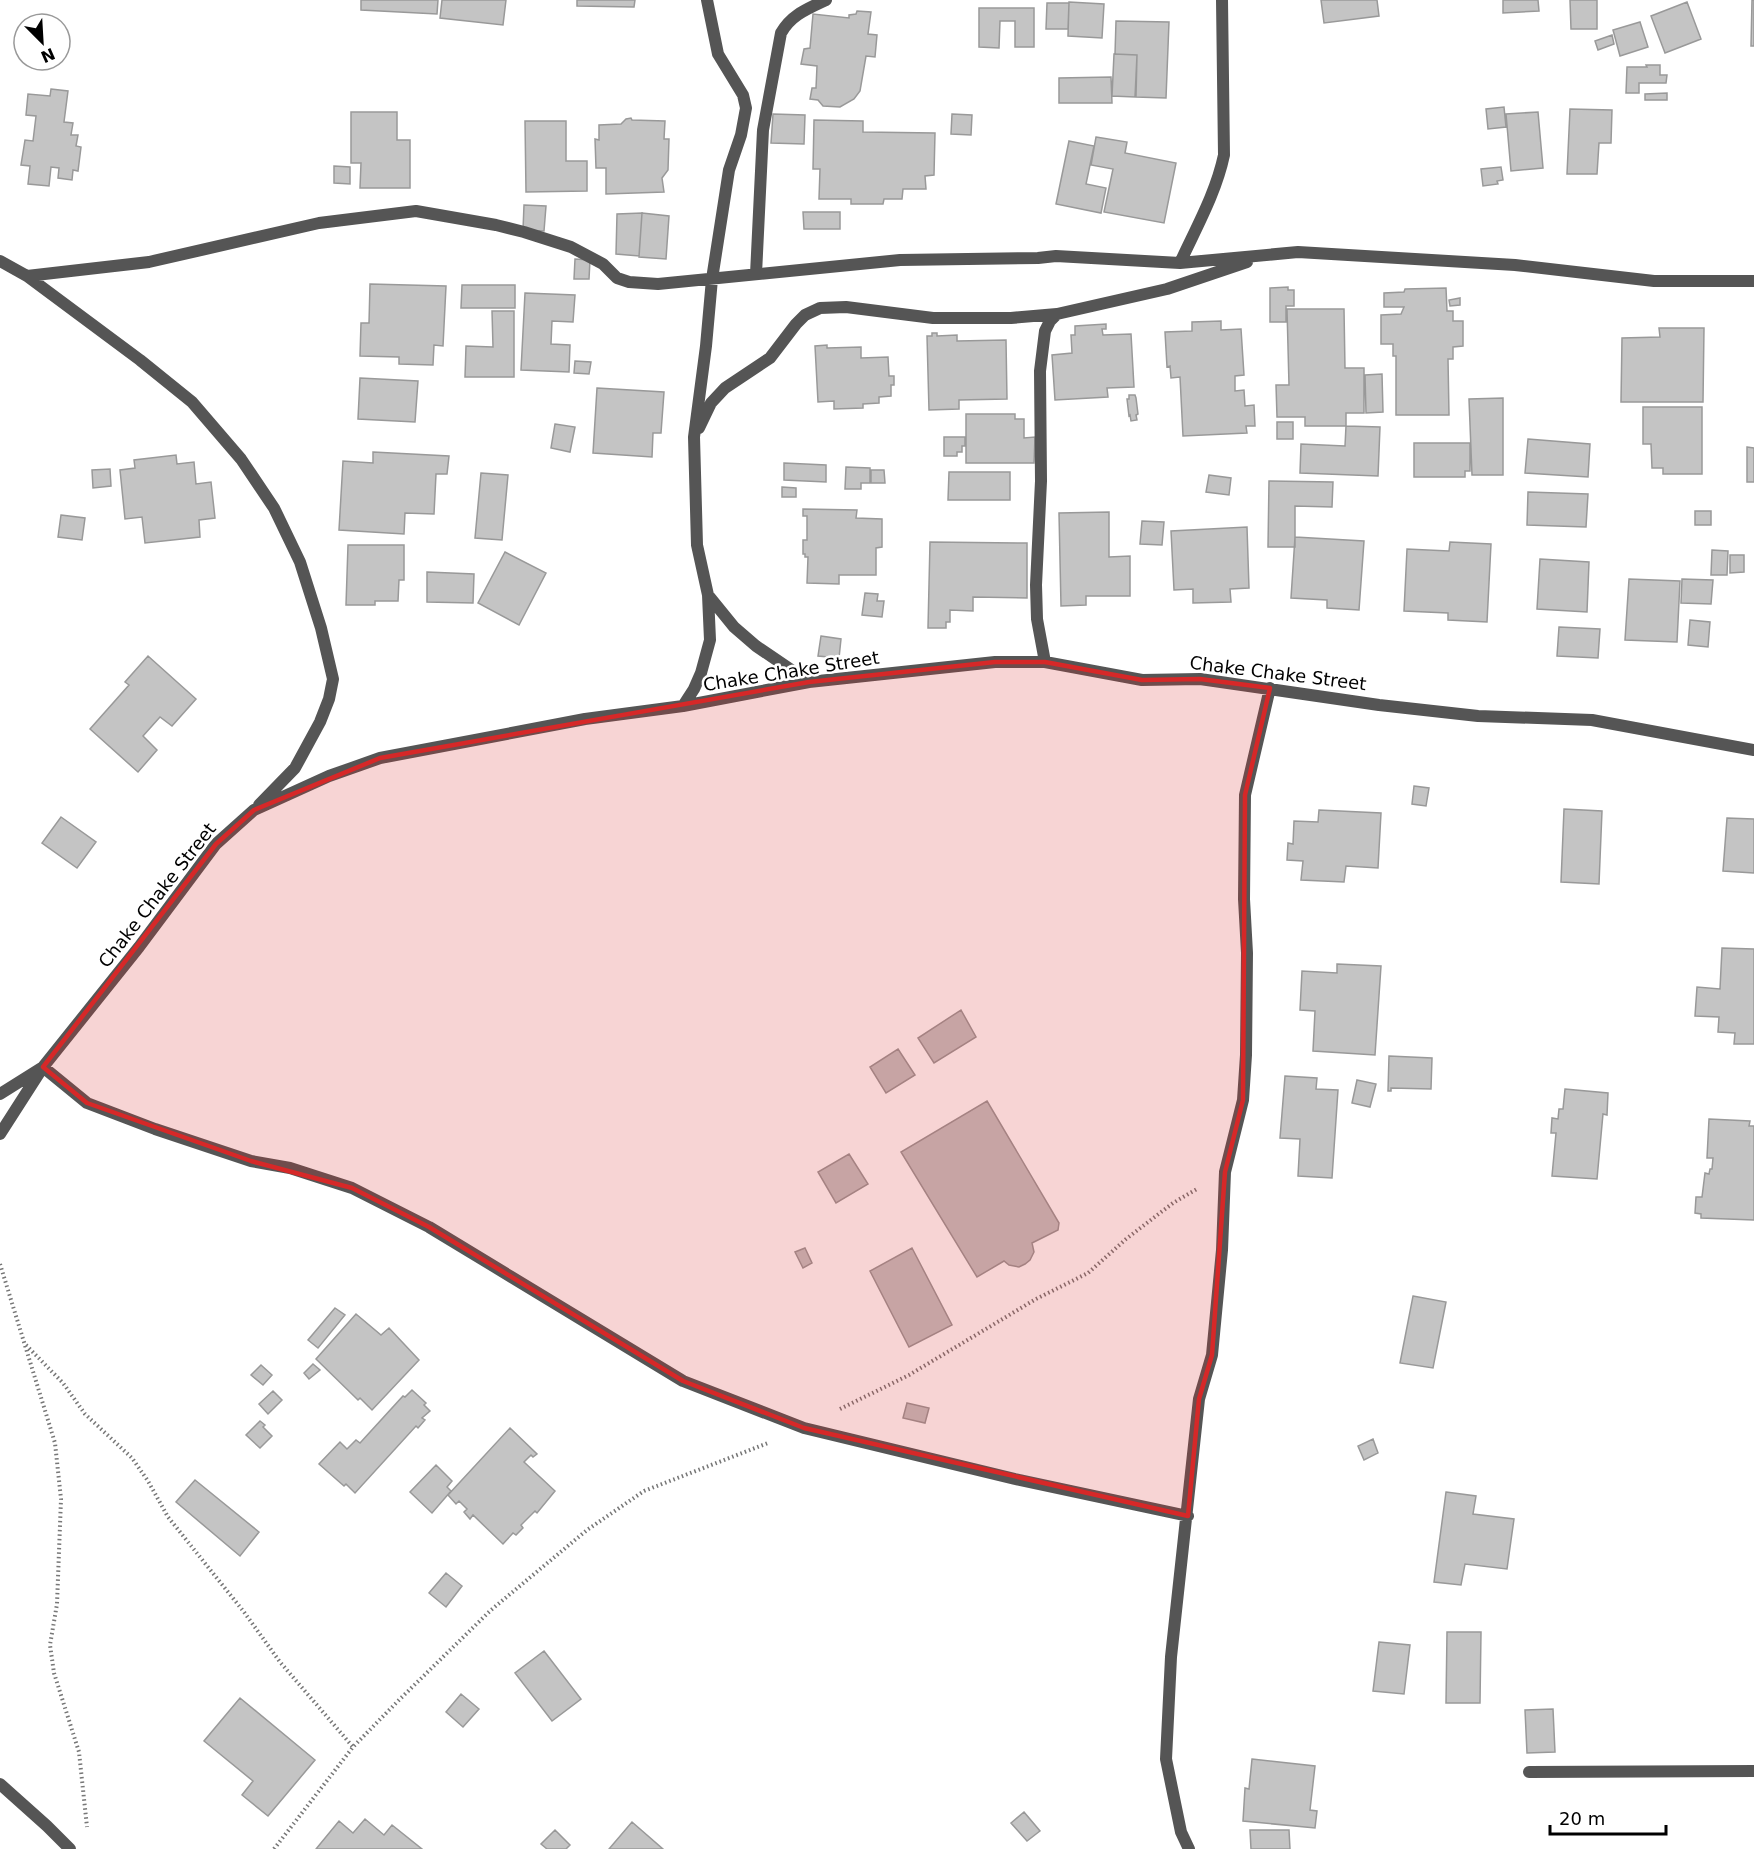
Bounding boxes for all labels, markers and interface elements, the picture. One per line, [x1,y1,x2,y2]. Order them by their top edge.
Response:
north arrow [12,12,72,72]
text: N [38,44,58,67]
street label: Chake Chake Street [702,647,880,695]
street label: Chake Chake Street [1188,652,1368,694]
street label: Chake Chake Street [94,818,220,972]
scale bar [1550,1798,1666,1836]
text: 20 m [1559,1808,1605,1829]

